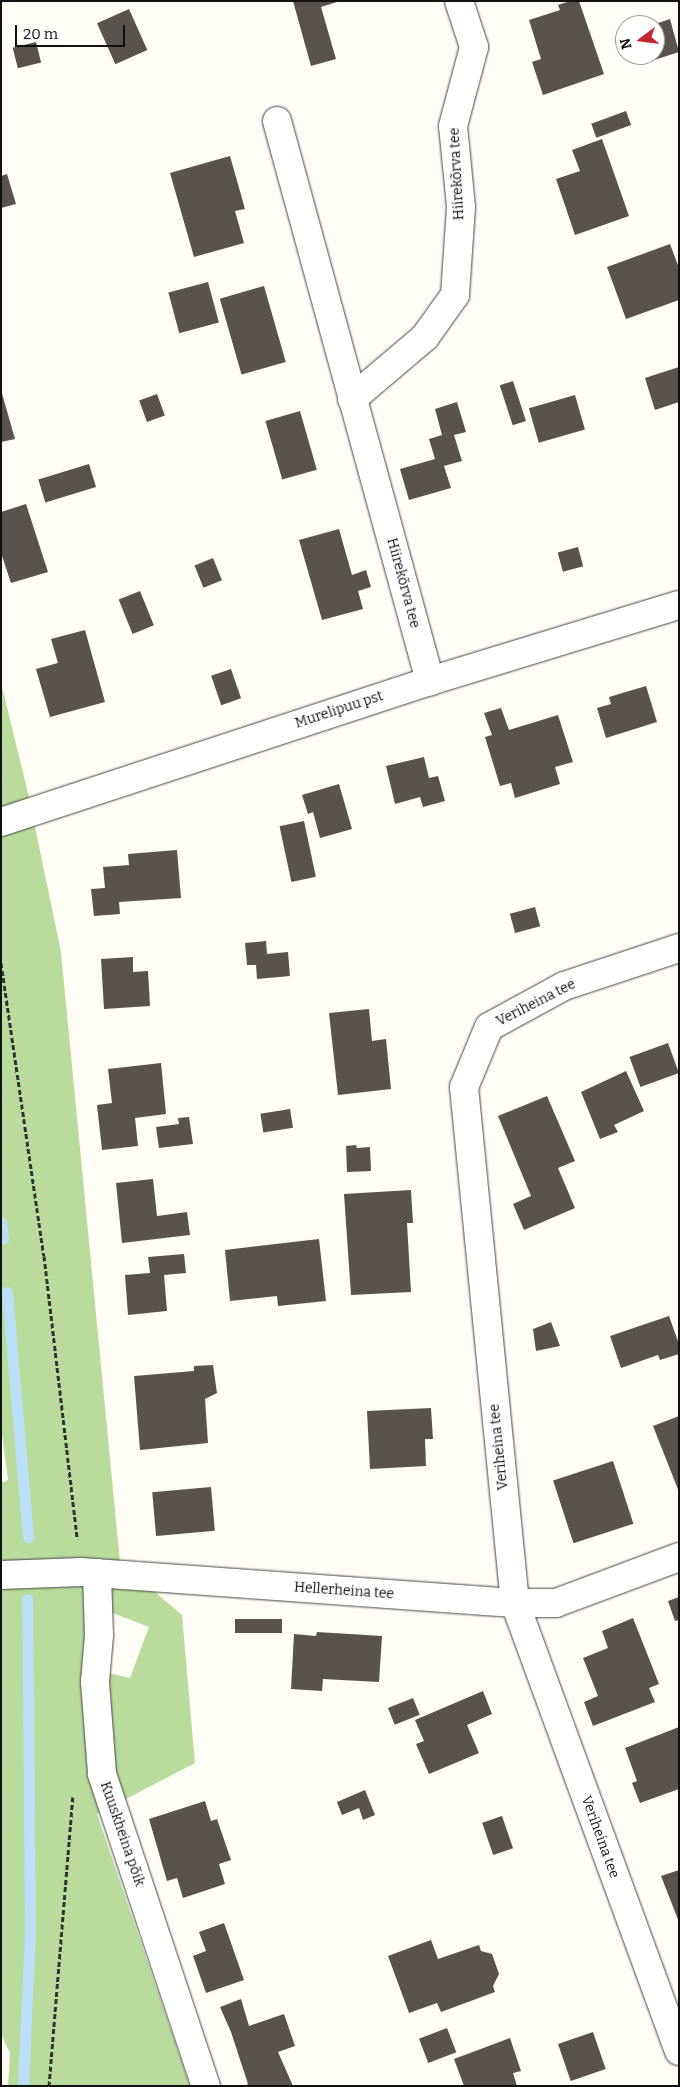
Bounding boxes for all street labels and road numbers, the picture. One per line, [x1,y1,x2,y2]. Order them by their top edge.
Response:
street label: Hiirekõrva tee [446,127,468,221]
street label: Hiirekõrva tee [383,536,423,630]
street label: Murelipuu pst [293,688,385,732]
street label: Veriheina tee [494,976,578,1030]
street label: Veriheina tee [486,1403,512,1491]
street label: Hellerheina tee [293,1579,395,1603]
street label: Kuuskheina põik [96,1779,148,1889]
street label: Veriheina tee [577,1793,623,1881]

